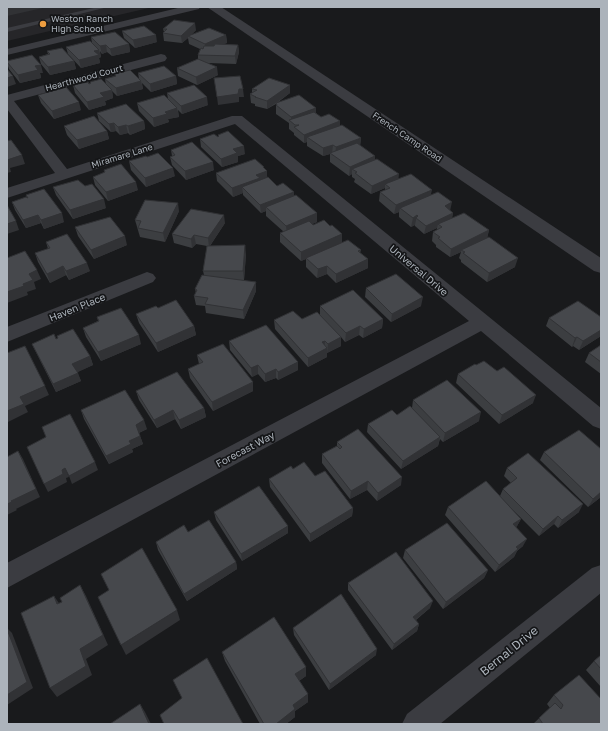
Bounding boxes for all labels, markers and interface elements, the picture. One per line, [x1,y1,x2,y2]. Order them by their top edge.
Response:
place label: Weston Ranch High School [51,13,113,34]
marker: Weston Ranch High School [38,19,48,29]
street label: Hearthwood Court [44,62,124,93]
street label: French Camp Road [371,109,444,164]
street label: Miramare Lane [90,141,154,170]
street label: Universal Drive [387,242,451,298]
street label: Haven Place [47,290,107,324]
street label: Forecast Way [214,428,277,469]
street label: Bernal Drive [477,623,541,679]

